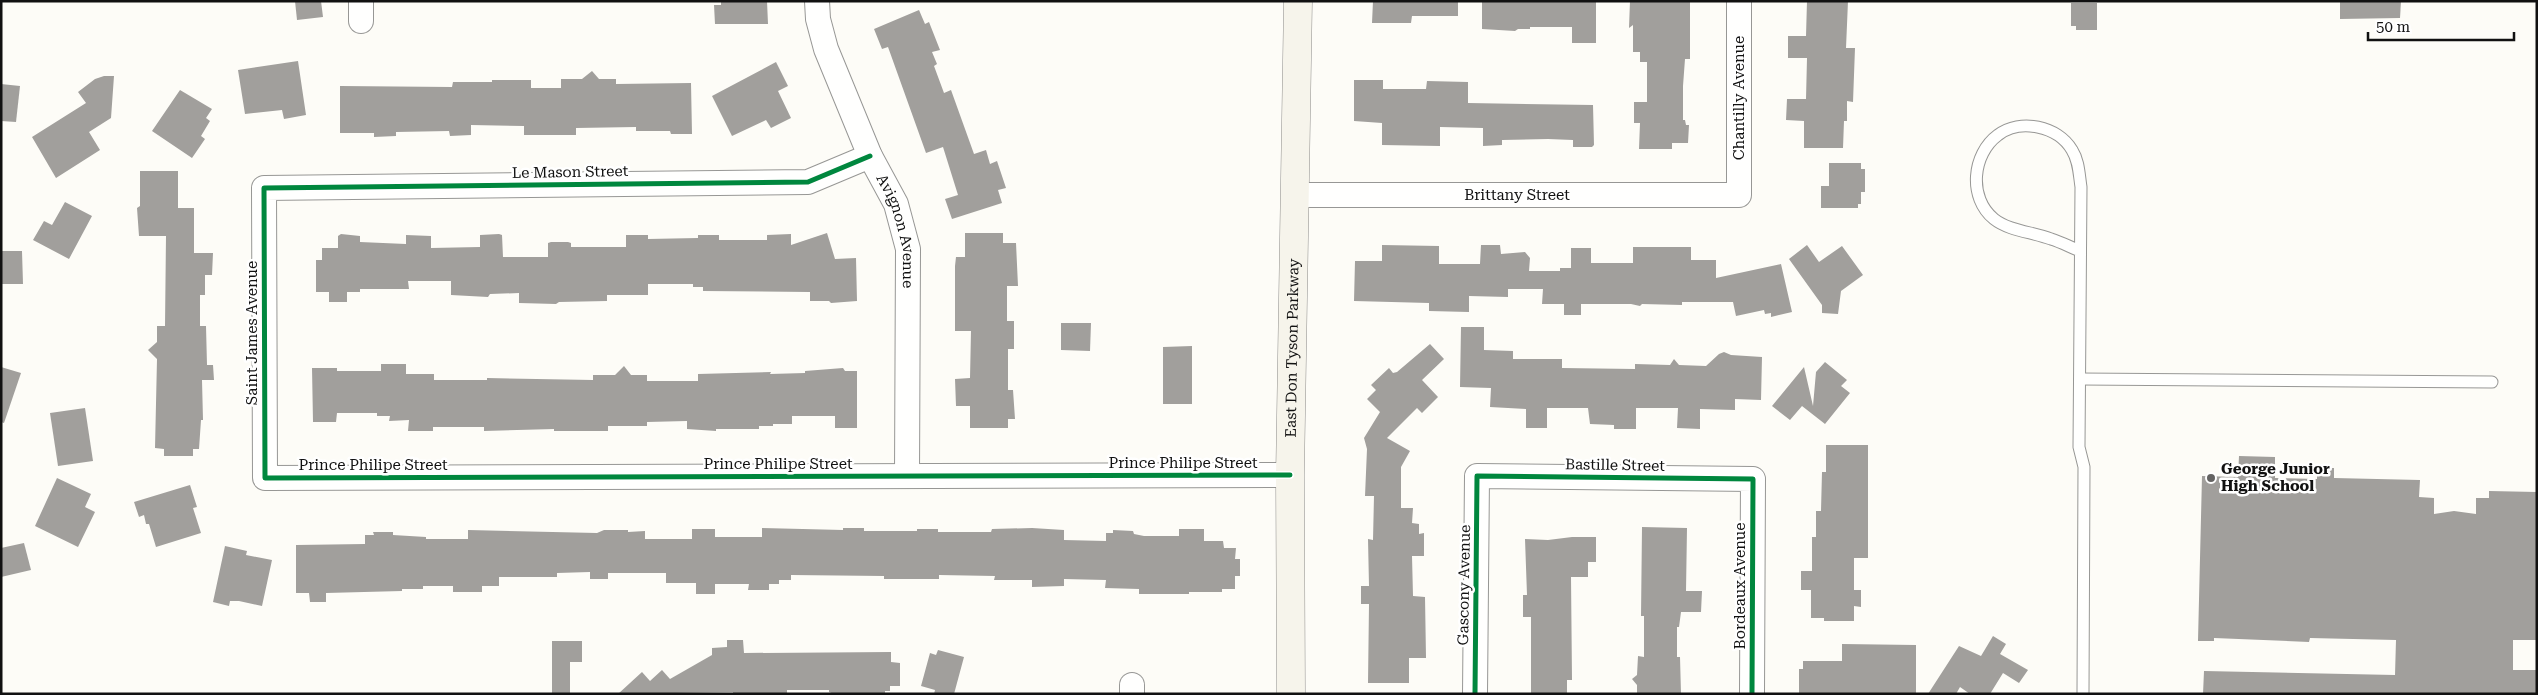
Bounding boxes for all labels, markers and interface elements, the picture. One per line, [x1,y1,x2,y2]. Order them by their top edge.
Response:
scale bar [2368,10,2514,42]
text: 50 m [2376,18,2411,36]
street label: Chantilly Avenue [1730,36,1748,160]
street label: Le Mason Street [512,162,629,182]
street label: Avignon Avenue [873,171,918,288]
street label: Brittany Street [1464,186,1570,204]
street label: East Don Tyson Parkway [1282,258,1303,438]
street label: Saint James Avenue [243,261,261,405]
street label: Prince Philipe Street [1108,454,1258,472]
street label: Prince Philipe Street [703,455,853,473]
street label: Bastille Street [1565,455,1666,475]
street label: Prince Philipe Street [298,456,448,474]
place label: George Junior High School [2221,460,2330,495]
marker: George Junior High School [2205,472,2217,484]
street label: Bordeaux Avenue [1731,523,1749,649]
street label: Gascony Avenue [1454,525,1474,645]

